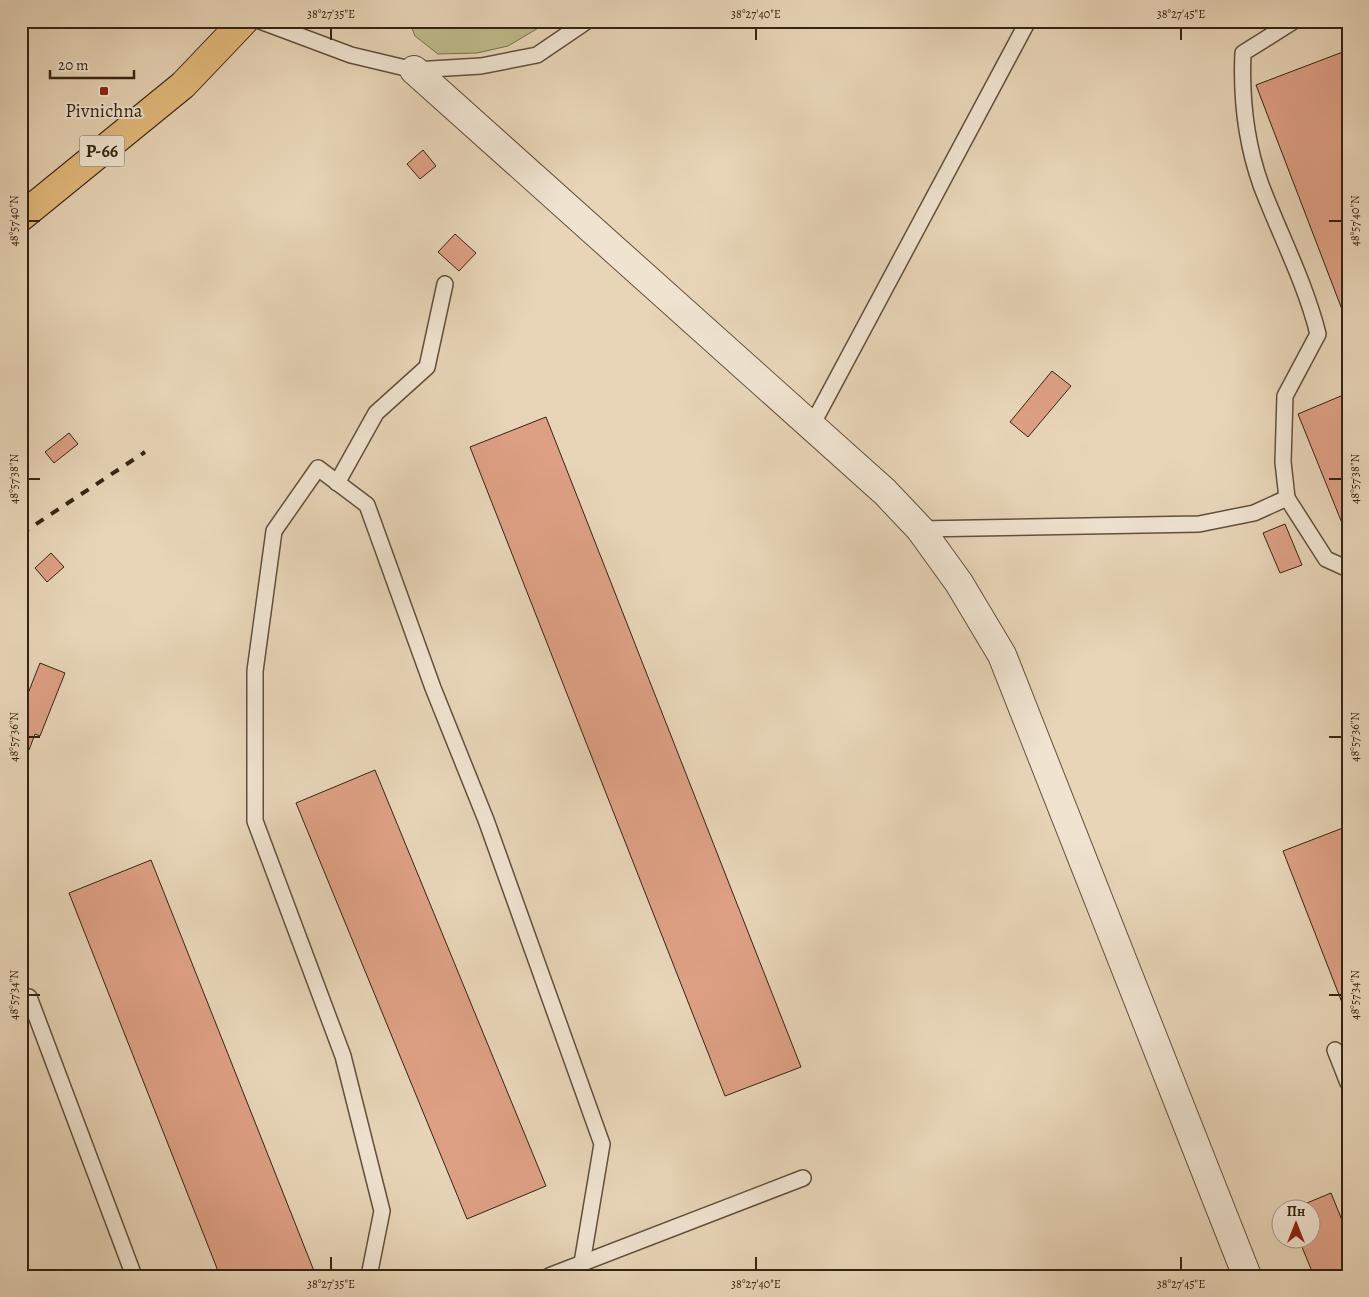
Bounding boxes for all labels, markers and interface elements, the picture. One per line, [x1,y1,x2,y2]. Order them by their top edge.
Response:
text: 38°27'35"E [307,6,355,22]
text: 38°27'40"E [731,6,781,22]
text: 38°27'45"E [1157,6,1205,22]
scale bar [50,48,134,80]
text: 20 m [58,55,89,75]
marker: Pivnichna [98,85,110,97]
place label: Pivnichna [65,98,143,124]
road number: Р-66 [80,136,124,166]
text: 48°57'40"N [6,195,22,247]
text: 48°57'40"N [1347,195,1363,247]
text: 48°57'38"N [6,454,22,504]
text: 48°57'38"N [1347,454,1363,504]
text: 48°57'36"N [6,712,22,762]
text: 48°57'36"N [1347,712,1363,762]
text: 48°57'34"N [6,970,22,1020]
text: 48°57'34"N [1347,970,1363,1020]
north arrow [1272,1200,1322,1250]
text: Пн [1287,1202,1305,1221]
text: 38°27'35"E [307,1276,355,1292]
text: 38°27'40"E [731,1276,781,1292]
text: 38°27'45"E [1157,1276,1205,1292]

